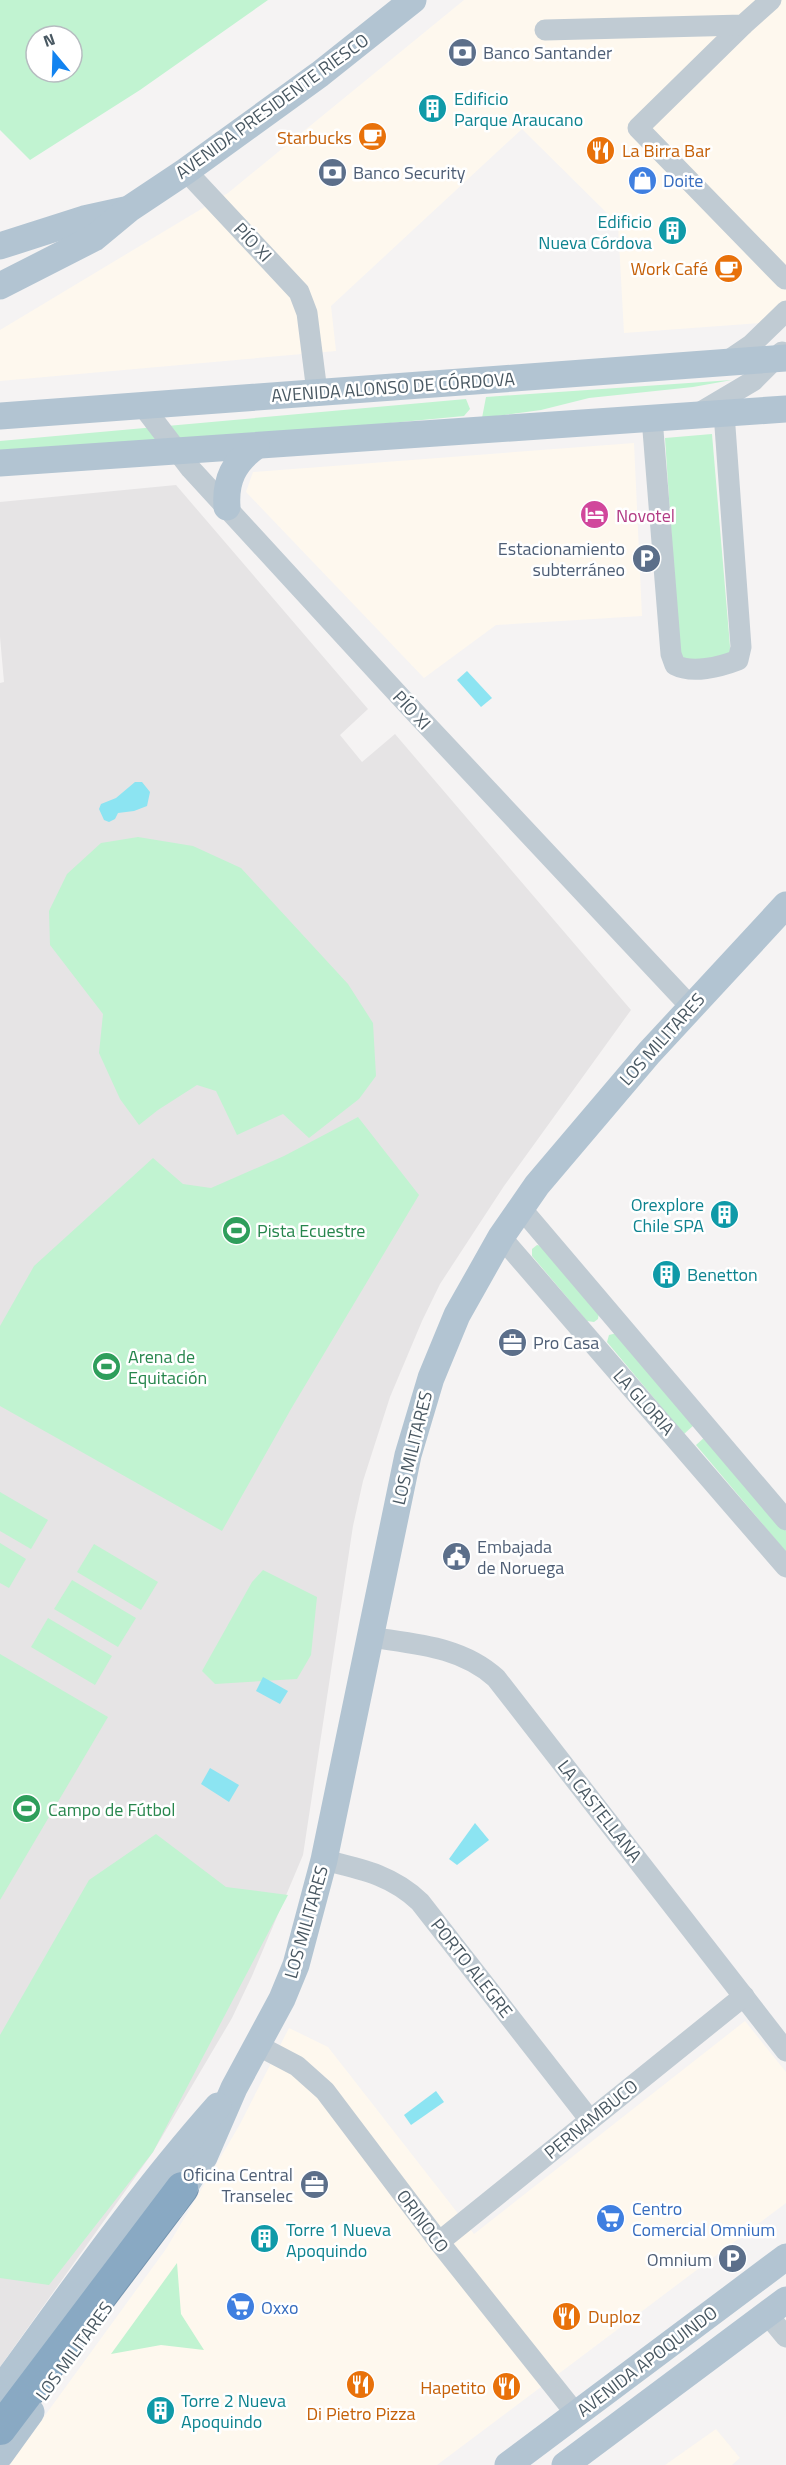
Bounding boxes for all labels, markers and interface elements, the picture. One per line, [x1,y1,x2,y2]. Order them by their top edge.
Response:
north arrow [24,24,84,84]
text: N [40,27,58,53]
street label: AVENIDA PRESIDENTE RIESCO [170,27,374,185]
bank icon: Banco Santander [446,36,478,68]
place label: Banco Santander [483,39,612,66]
place label: Edificio Parque Araucano [454,85,583,133]
building icon: Edificio Parque Araucano [417,92,449,124]
cafe icon: Starbucks [357,121,389,153]
place label: Starbucks [277,124,352,151]
restaurant icon: La Birra Bar [585,134,617,166]
place label: La Birra Bar [622,137,710,164]
bank icon: Banco Security [316,156,348,188]
place label: Banco Security [353,159,466,186]
shop icon: Doite [626,164,658,196]
place label: Doite [663,167,703,194]
place label: Edificio Nueva Córdova [538,208,652,256]
building icon: Edificio Nueva Córdova [657,215,689,247]
street label: PÍO XI [228,216,278,268]
cafe icon: Work Café [713,252,745,284]
place label: Work Café [630,255,708,282]
street label: AVENIDA ALONSO DE CÓRDOVA [270,365,516,409]
hotel icon: Novotel [579,499,611,531]
place label: Novotel [616,502,675,529]
place label: Estacionamiento subterráneo [498,535,625,583]
parking icon: Estacionamiento subterráneo [630,542,662,574]
street label: PÍO XI [387,684,437,736]
street label: LOS MILITARES [613,987,711,1091]
place label: Orexplore Chile SPA [631,1191,704,1239]
building icon: Orexplore Chile SPA [709,1198,741,1230]
sports icon: Pista Ecuestre [220,1214,252,1246]
place label: Pista Ecuestre [257,1217,365,1244]
building icon: Benetton [650,1258,682,1290]
place label: Benetton [687,1261,758,1288]
office icon: Pro Casa [496,1326,528,1358]
place label: Pro Casa [533,1329,599,1356]
place label: Arena de Equitación [128,1343,207,1391]
sports icon: Arena de Equitación [91,1350,123,1382]
street label: LA GLORIA [607,1363,681,1441]
street label: LOS MILITARES [385,1388,439,1508]
place label: Embajada de Noruega [477,1533,564,1581]
public building icon: Embajada de Noruega [440,1540,472,1572]
street label: LA CASTELLANA [551,1754,649,1868]
sports icon: Campo de Fútbol [11,1793,43,1825]
place label: Campo de Fútbol [48,1796,176,1823]
street label: LOS MILITARES [277,1862,335,1982]
street label: PORTO ALEGRE [425,1913,520,2024]
street label: PERNAMBUCO [538,2073,644,2165]
place label: Oficina Central Transelec [183,2161,293,2209]
office icon: Oficina Central Transelec [298,2168,330,2200]
street label: ORINOCO [390,2184,456,2258]
place label: Centro Comercial Omnium [632,2195,775,2243]
supermarket icon: Centro Comercial Omnium [595,2202,627,2234]
place label: Torre 1 Nueva Apoquindo [286,2216,391,2264]
building icon: Torre 1 Nueva Apoquindo [249,2223,281,2255]
parking icon: Omnium [717,2243,749,2275]
place label: Omnium [647,2246,712,2273]
supermarket icon: Oxxo [224,2291,256,2323]
place label: Oxxo [261,2294,298,2321]
street label: LOS MILITARES [29,2296,119,2406]
street label: AVENIDA APOQUINDO [571,2299,723,2423]
restaurant icon: Duploz [551,2300,583,2332]
place label: Duploz [588,2303,640,2330]
restaurant icon: Di Pietro Pizza [345,2368,377,2400]
restaurant icon: Hapetito [491,2371,523,2403]
place label: Hapetito [420,2374,486,2401]
place label: Torre 2 Nueva Apoquindo [181,2387,286,2435]
building icon: Torre 2 Nueva Apoquindo [144,2394,176,2426]
place label: Di Pietro Pizza [306,2400,416,2427]

